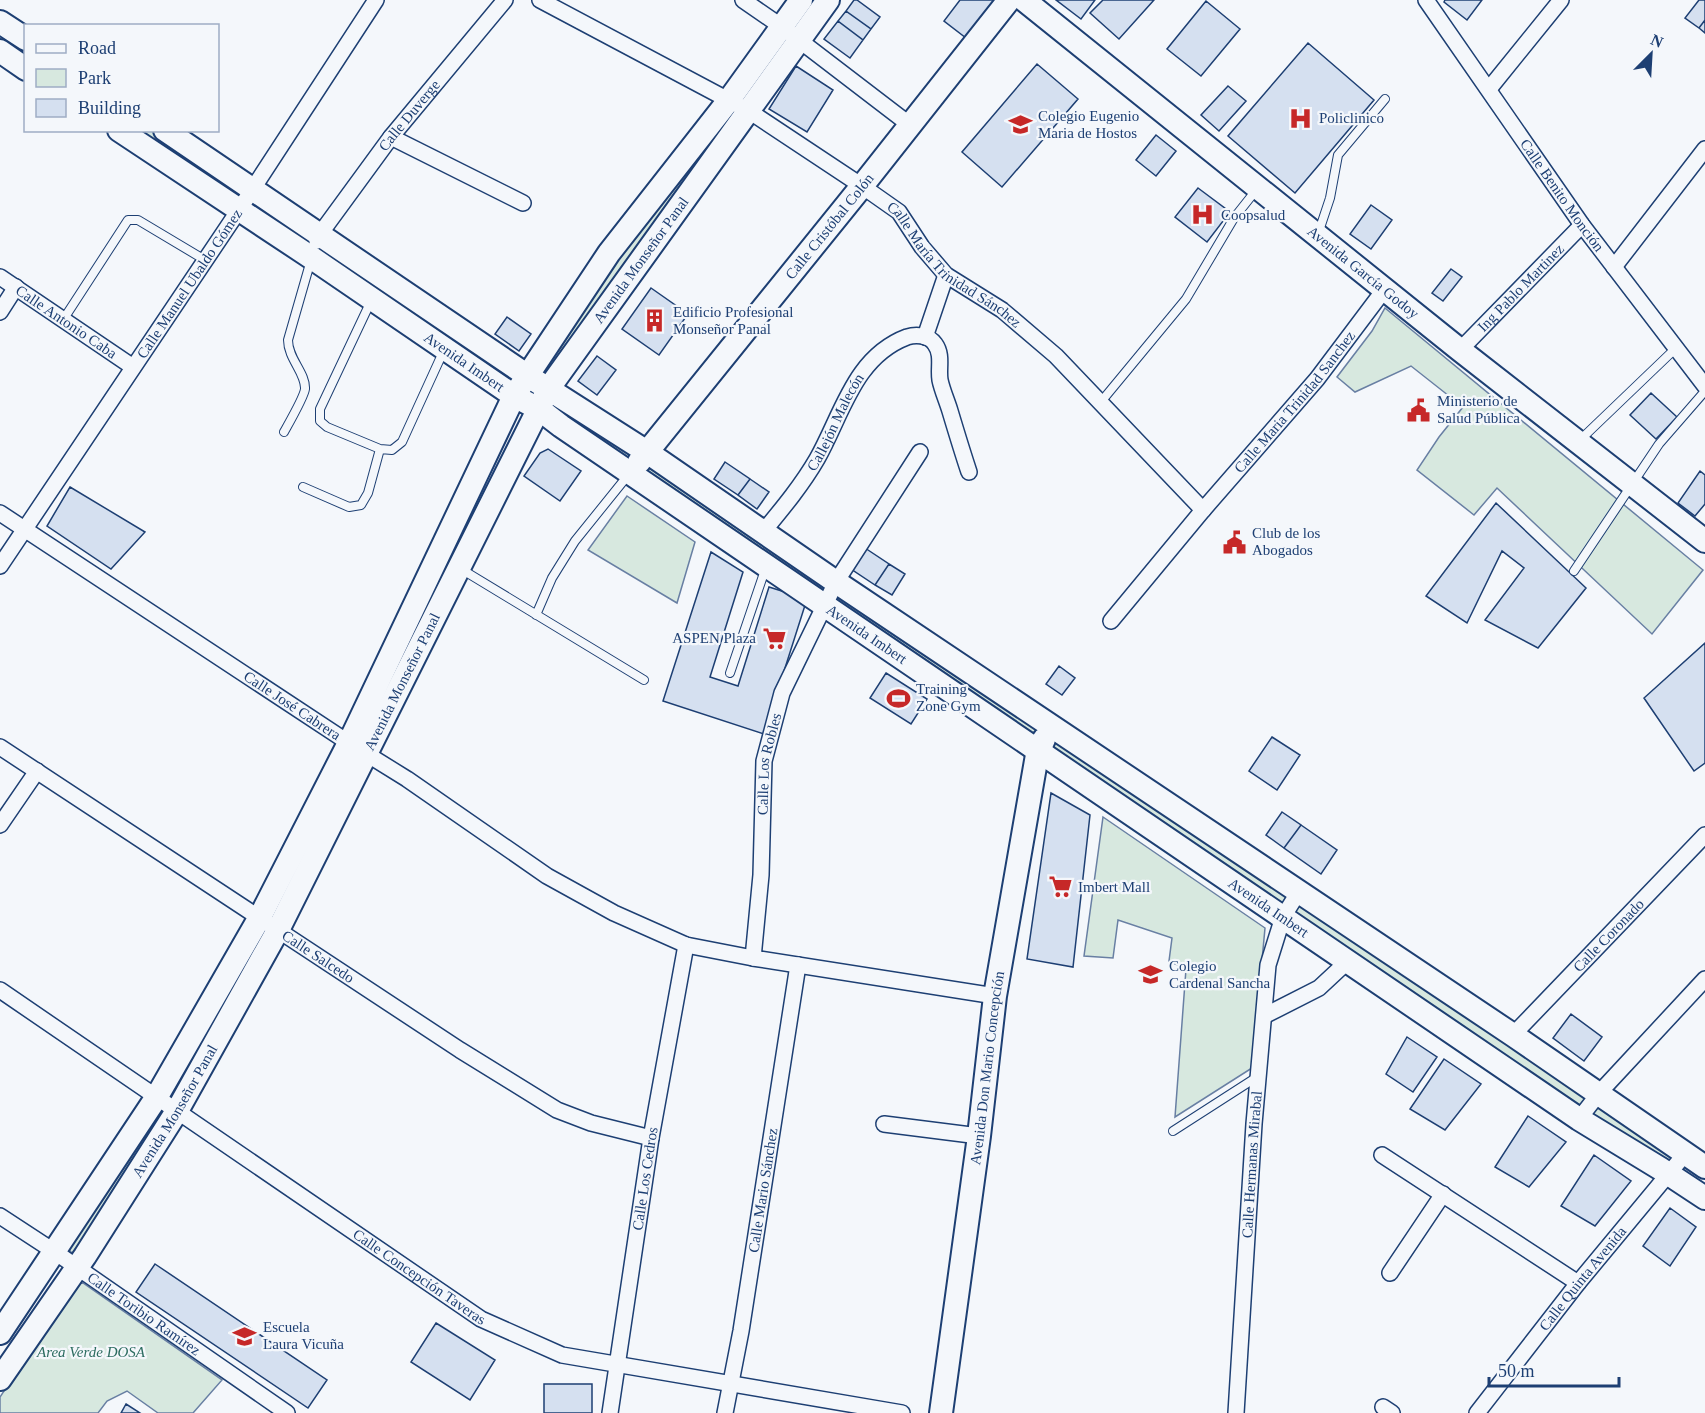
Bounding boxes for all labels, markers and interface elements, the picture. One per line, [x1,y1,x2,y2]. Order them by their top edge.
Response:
legend [24,24,219,132]
north arrow [1621,24,1681,84]
text: N [1648,31,1666,51]
text: Road [78,38,116,58]
text: Park [78,68,111,88]
street label: Calle Duverge [376,77,443,154]
text: Building [78,98,141,118]
hospital icon: Policlinico [1288,105,1314,131]
place label: Colegio Eugenio Maria de Hostos [1038,108,1139,141]
place label: Policlinico [1319,110,1384,126]
school or university icon: Colegio Eugenio Maria de Hostos [1007,112,1033,138]
street label: Calle Benito Monción [1517,136,1607,255]
street label: Calle Cristóbal Colón [782,170,877,282]
street label: Avenida Monseñor Panal [590,194,692,326]
street label: Calle María Trinidad Sánchez [884,198,1025,331]
hospital icon: Coopsalud [1190,202,1216,228]
street label: Calle Manuel Ubaldo Gómez [134,206,245,361]
place label: Coopsalud [1221,207,1286,223]
street label: Avenida García Godoy [1304,223,1422,322]
street label: Ing Pablo Martinez [1475,240,1567,335]
street label: Calle Antonio Caba [13,282,120,362]
place label: Edificio Profesional Monseñor Panal [673,304,793,337]
building icon: Edificio Profesional Monseñor Panal [642,308,668,334]
street label: Calle Maria Trinidad Sanchez [1231,328,1358,476]
street label: Avenida Imbert [421,329,508,395]
street label: Callejón Malecón [804,370,867,474]
place label: Ministerio de Salud Pública [1437,393,1520,426]
public building icon: Ministerio de Salud Pública [1406,397,1432,423]
place label: Club de los Abogados [1252,525,1320,558]
public building icon: Club de los Abogados [1221,529,1247,555]
street label: Avenida Imbert [824,601,911,667]
street label: Avenida Monseñor Panal [361,610,443,753]
supermarket icon: ASPEN Plaza [761,625,787,651]
place label: ASPEN Plaza [672,630,756,646]
street label: Calle José Cabrera [241,668,344,743]
place label: Training Zone Gym [916,681,981,714]
sports icon: Training Zone Gym [885,685,911,711]
street label: Calle Los Robles [755,711,784,815]
supermarket icon: Imbert Mall [1047,874,1073,900]
street label: Avenida Imbert [1225,875,1312,941]
place label: Imbert Mall [1078,879,1150,895]
street label: Calle Coronado [1570,896,1647,975]
street label: Calle Salcedo [279,927,357,986]
place label: Colegio Cardenal Sancha [1169,958,1271,991]
school or university icon: Colegio Cardenal Sancha [1138,962,1164,988]
street label: Avenida Don Mario Concepción [967,969,1007,1166]
street label: Avenida Monseñor Panal [129,1042,220,1180]
street label: Calle Hermanas Mirabal [1239,1090,1265,1239]
street label: Calle Los Cedros [629,1126,661,1231]
street label: Calle Mario Sánchez [745,1126,781,1254]
street label: Calle Quinta Avenida [1536,1223,1630,1334]
street label: Calle Concepción Taveras [350,1226,488,1328]
street label: Calle Toribio Ramírez [84,1269,204,1359]
place label: Escuela Laura Vicuña [263,1319,344,1352]
school or university icon: Escuela Laura Vicuña [232,1323,258,1349]
park label: Area Verde DOSA [36,1344,146,1360]
scale bar [1489,1350,1620,1388]
text: 50 m [1498,1361,1535,1381]

